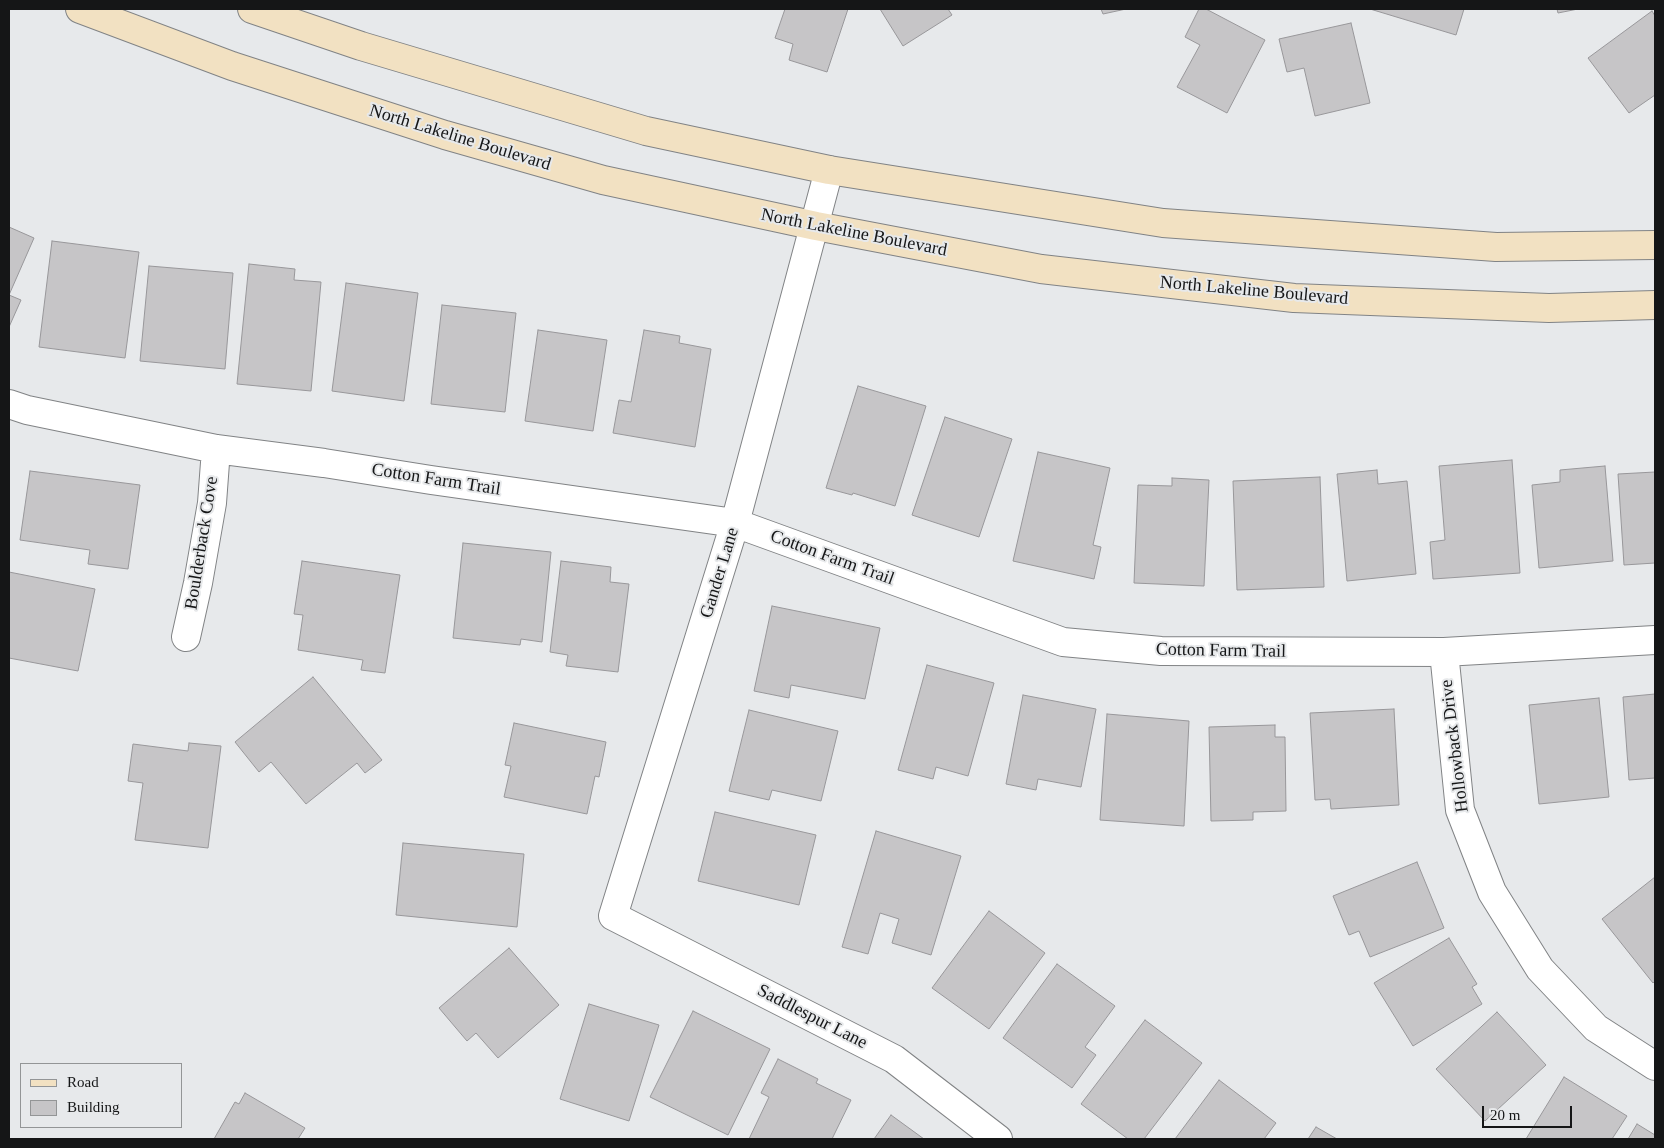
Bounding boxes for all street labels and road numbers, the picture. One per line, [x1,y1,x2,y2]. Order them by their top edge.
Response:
street label: North Lakeline Boulevard [367,100,553,176]
street label: North Lakeline Boulevard [759,204,949,262]
street label: North Lakeline Boulevard [1159,272,1349,310]
street label: Cotton Farm Trail [370,459,502,501]
street label: Boulderback Cove [181,475,223,611]
street label: Gander Lane [696,525,744,621]
street label: Cotton Farm Trail [767,526,897,590]
street label: Cotton Farm Trail [1156,639,1286,663]
street label: Hollowback Drive [1436,678,1474,814]
street label: Saddlespur Lane [753,980,871,1054]

